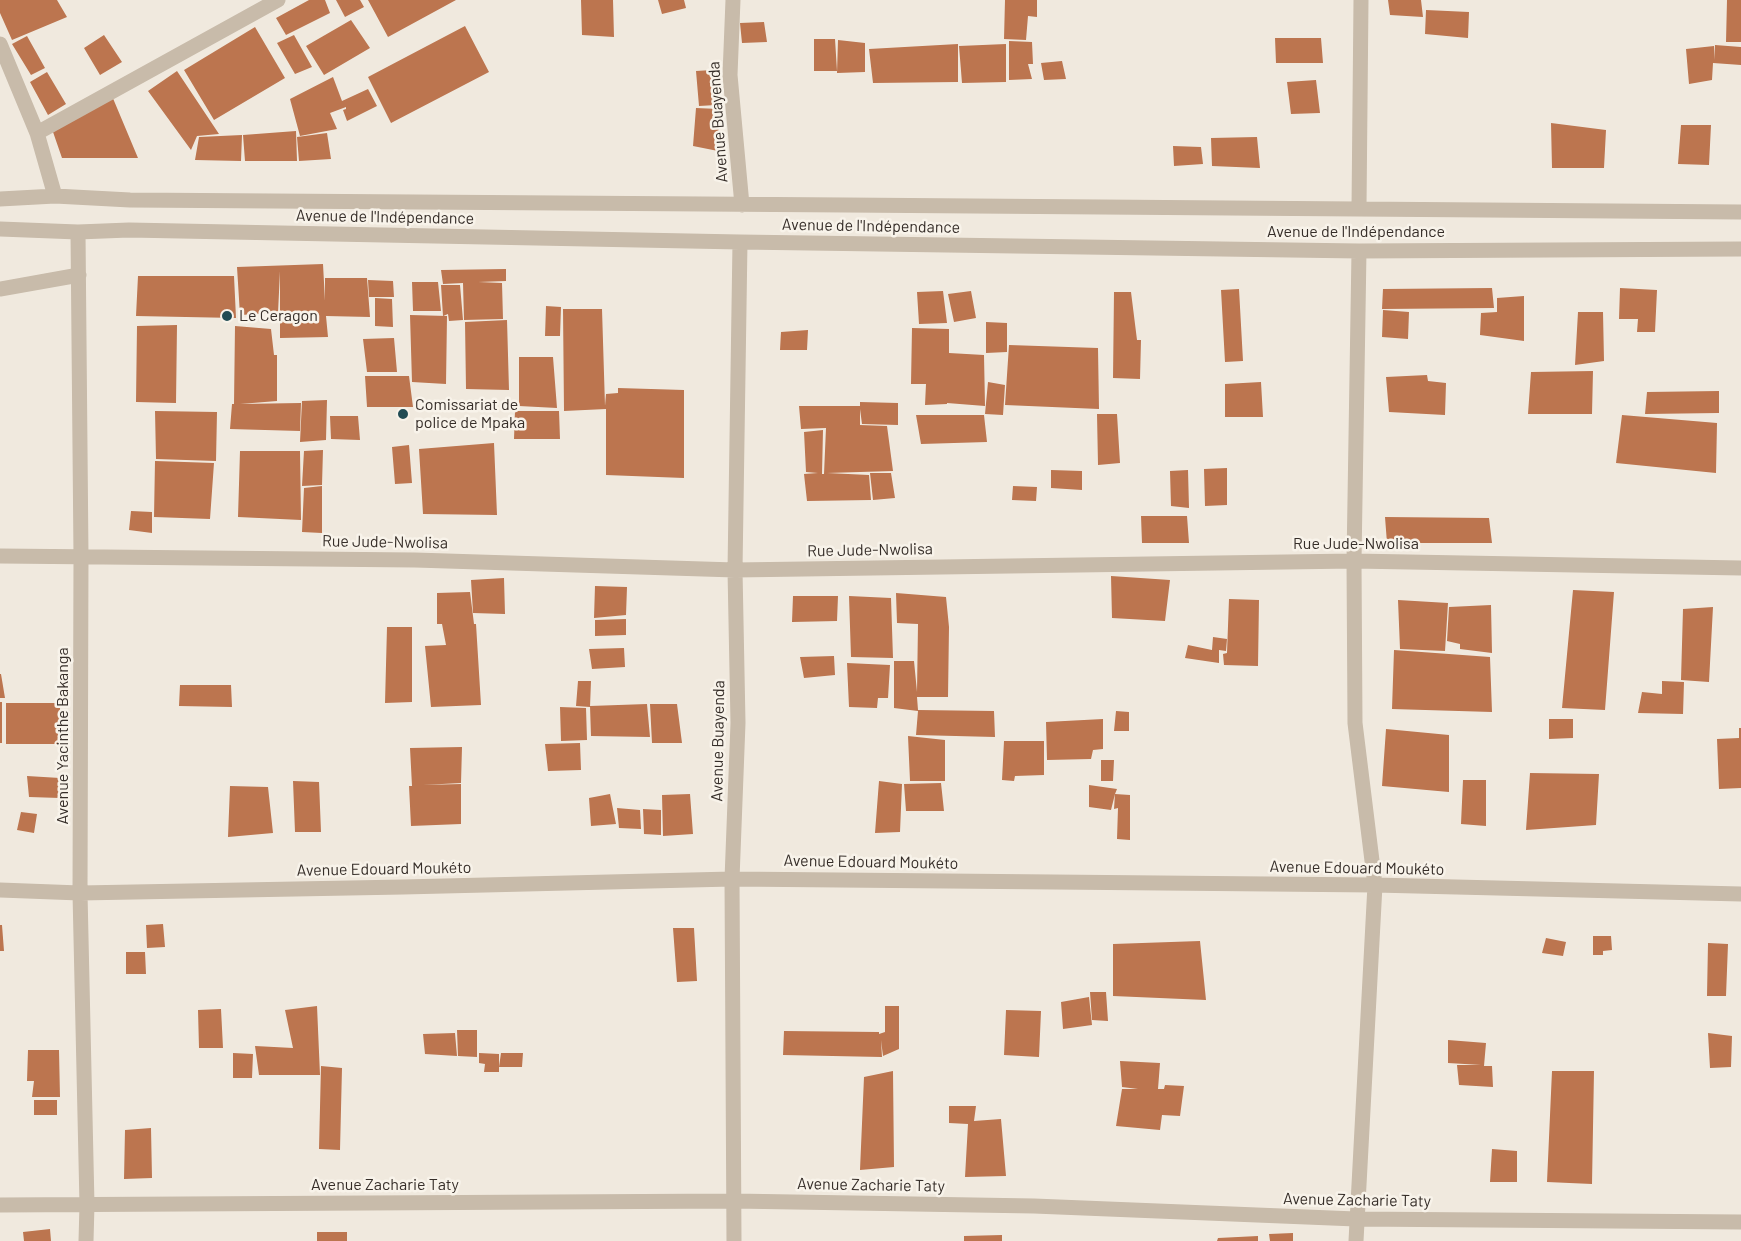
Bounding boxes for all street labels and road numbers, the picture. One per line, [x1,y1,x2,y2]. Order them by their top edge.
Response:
street label: Avenue Buayenda [704,61,732,183]
street label: Avenue de l'Indépendance [296,206,474,228]
street label: Avenue de l'Indépendance [782,215,960,237]
street label: Avenue de l'Indépendance [1267,222,1445,242]
street label: Rue Jude-Nwolisa [322,531,448,553]
street label: Rue Jude-Nwolisa [1293,534,1419,554]
street label: Rue Jude-Nwolisa [807,539,933,561]
street label: Avenue Yacinthe Bakanga [53,647,73,825]
street label: Avenue Buayenda [707,680,729,802]
street label: Avenue Edouard Moukéto [783,851,959,873]
street label: Avenue Edouard Moukéto [1269,857,1445,879]
street label: Avenue Edouard Moukéto [296,858,472,880]
street label: Avenue Zacharie Taty [797,1174,945,1196]
street label: Avenue Zacharie Taty [311,1175,459,1195]
street label: Avenue Zacharie Taty [1283,1189,1431,1211]

